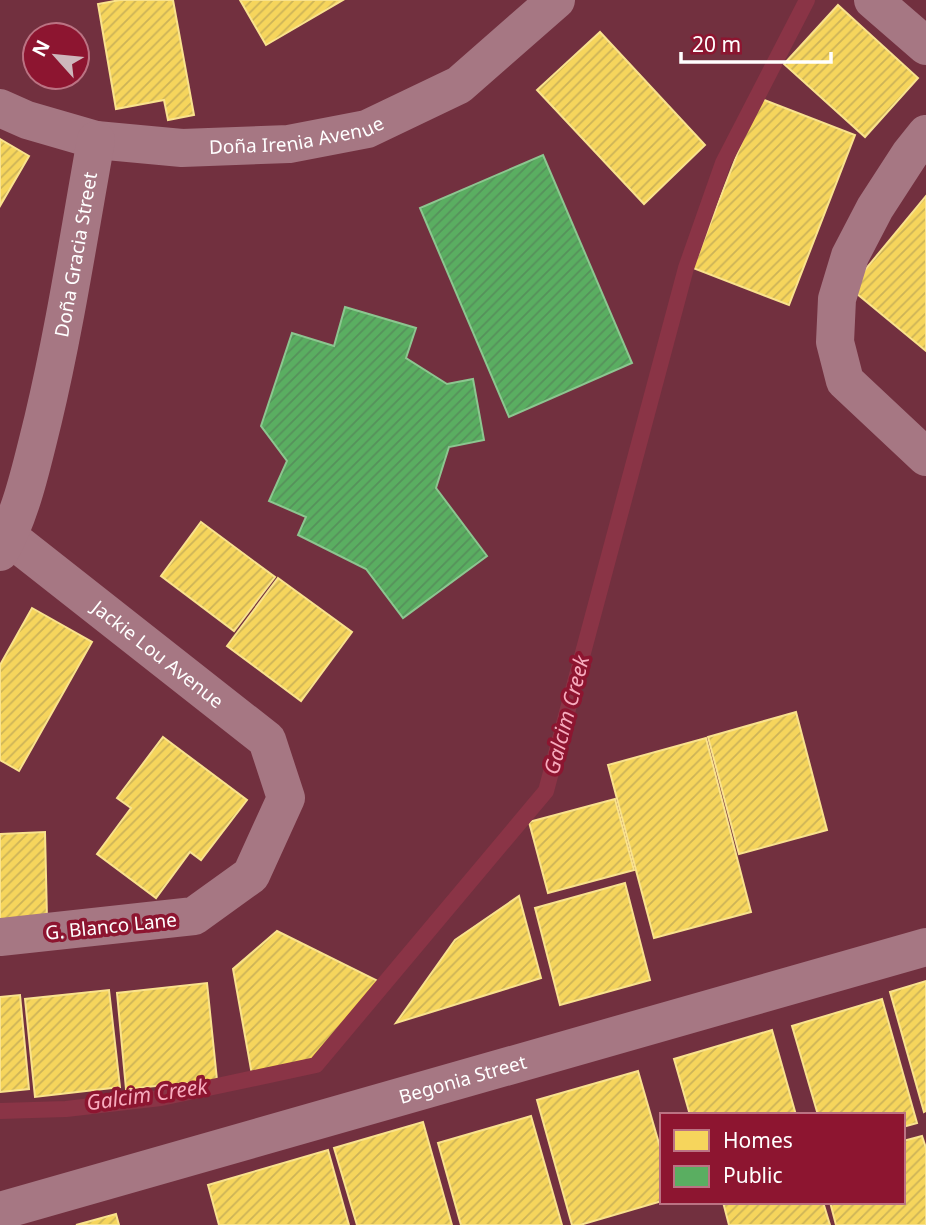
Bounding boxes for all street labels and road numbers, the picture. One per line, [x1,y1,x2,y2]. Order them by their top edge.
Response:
street label: Doña Irenia Avenue [209,110,388,160]
street label: Doña Gracia Street [48,170,103,339]
street label: Jackie Lou Avenue [85,593,229,714]
street label: G. Blanco Lane [44,906,178,946]
street label: Begonia Street [396,1049,530,1110]

